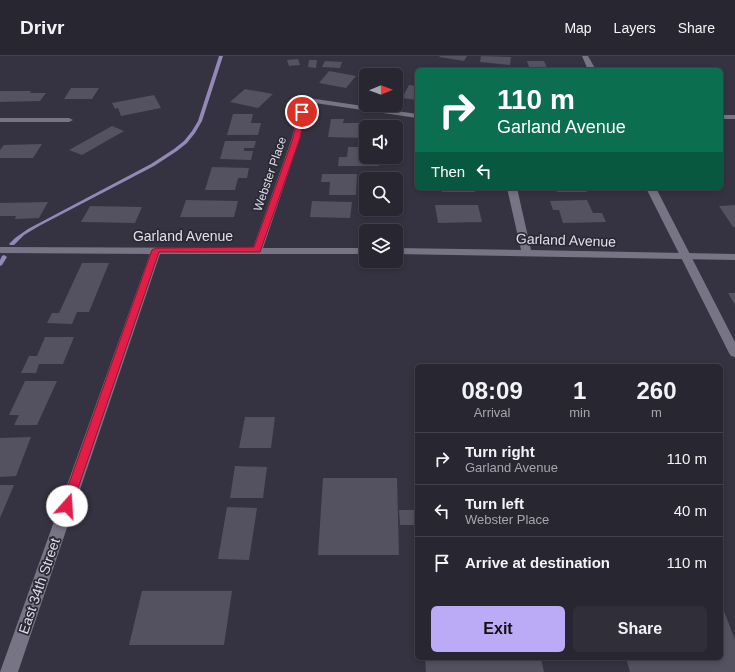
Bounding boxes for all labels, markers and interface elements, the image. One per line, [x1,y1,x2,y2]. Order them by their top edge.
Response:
text: Drivr [20,17,64,38]
text: Map [564,20,592,36]
text: Layers [614,20,656,36]
text: Share [678,20,715,36]
north arrow [359,68,403,112]
map controls [359,68,403,268]
icon: right [431,84,483,136]
text: 110 m [497,84,575,115]
pin [285,95,319,129]
icon: arrive [291,101,313,123]
text: Garland Avenue [497,117,626,137]
button: sound [359,120,403,164]
street label: Webster Place [251,135,289,213]
icon: left [473,160,495,182]
text: Then [431,163,465,180]
button: search [359,172,403,216]
button: layers [359,224,403,268]
street label: Garland Avenue [133,228,233,244]
street label: Garland Avenue [516,230,617,250]
text: 08:09 [461,377,523,404]
text: 1 [573,377,586,404]
text: 260 [637,377,677,404]
text: Arrival [474,405,511,420]
text: min [569,405,590,420]
text: m [651,405,662,420]
text: Turn right [465,443,535,460]
icon: right [431,448,453,470]
text: 110 m [666,450,707,467]
text: Garland Avenue [465,460,558,475]
position arrow [46,485,88,527]
text: Turn left [465,495,524,512]
icon: left [431,500,453,522]
text: 40 m [674,502,707,519]
text: Webster Place [465,512,549,527]
street label: East 34th Street [15,536,63,636]
icon: arrive [431,552,453,574]
text: Arrive at destination [465,554,610,571]
text: 110 m [666,554,707,571]
button: Exit [431,606,565,652]
button: Share [573,606,707,652]

